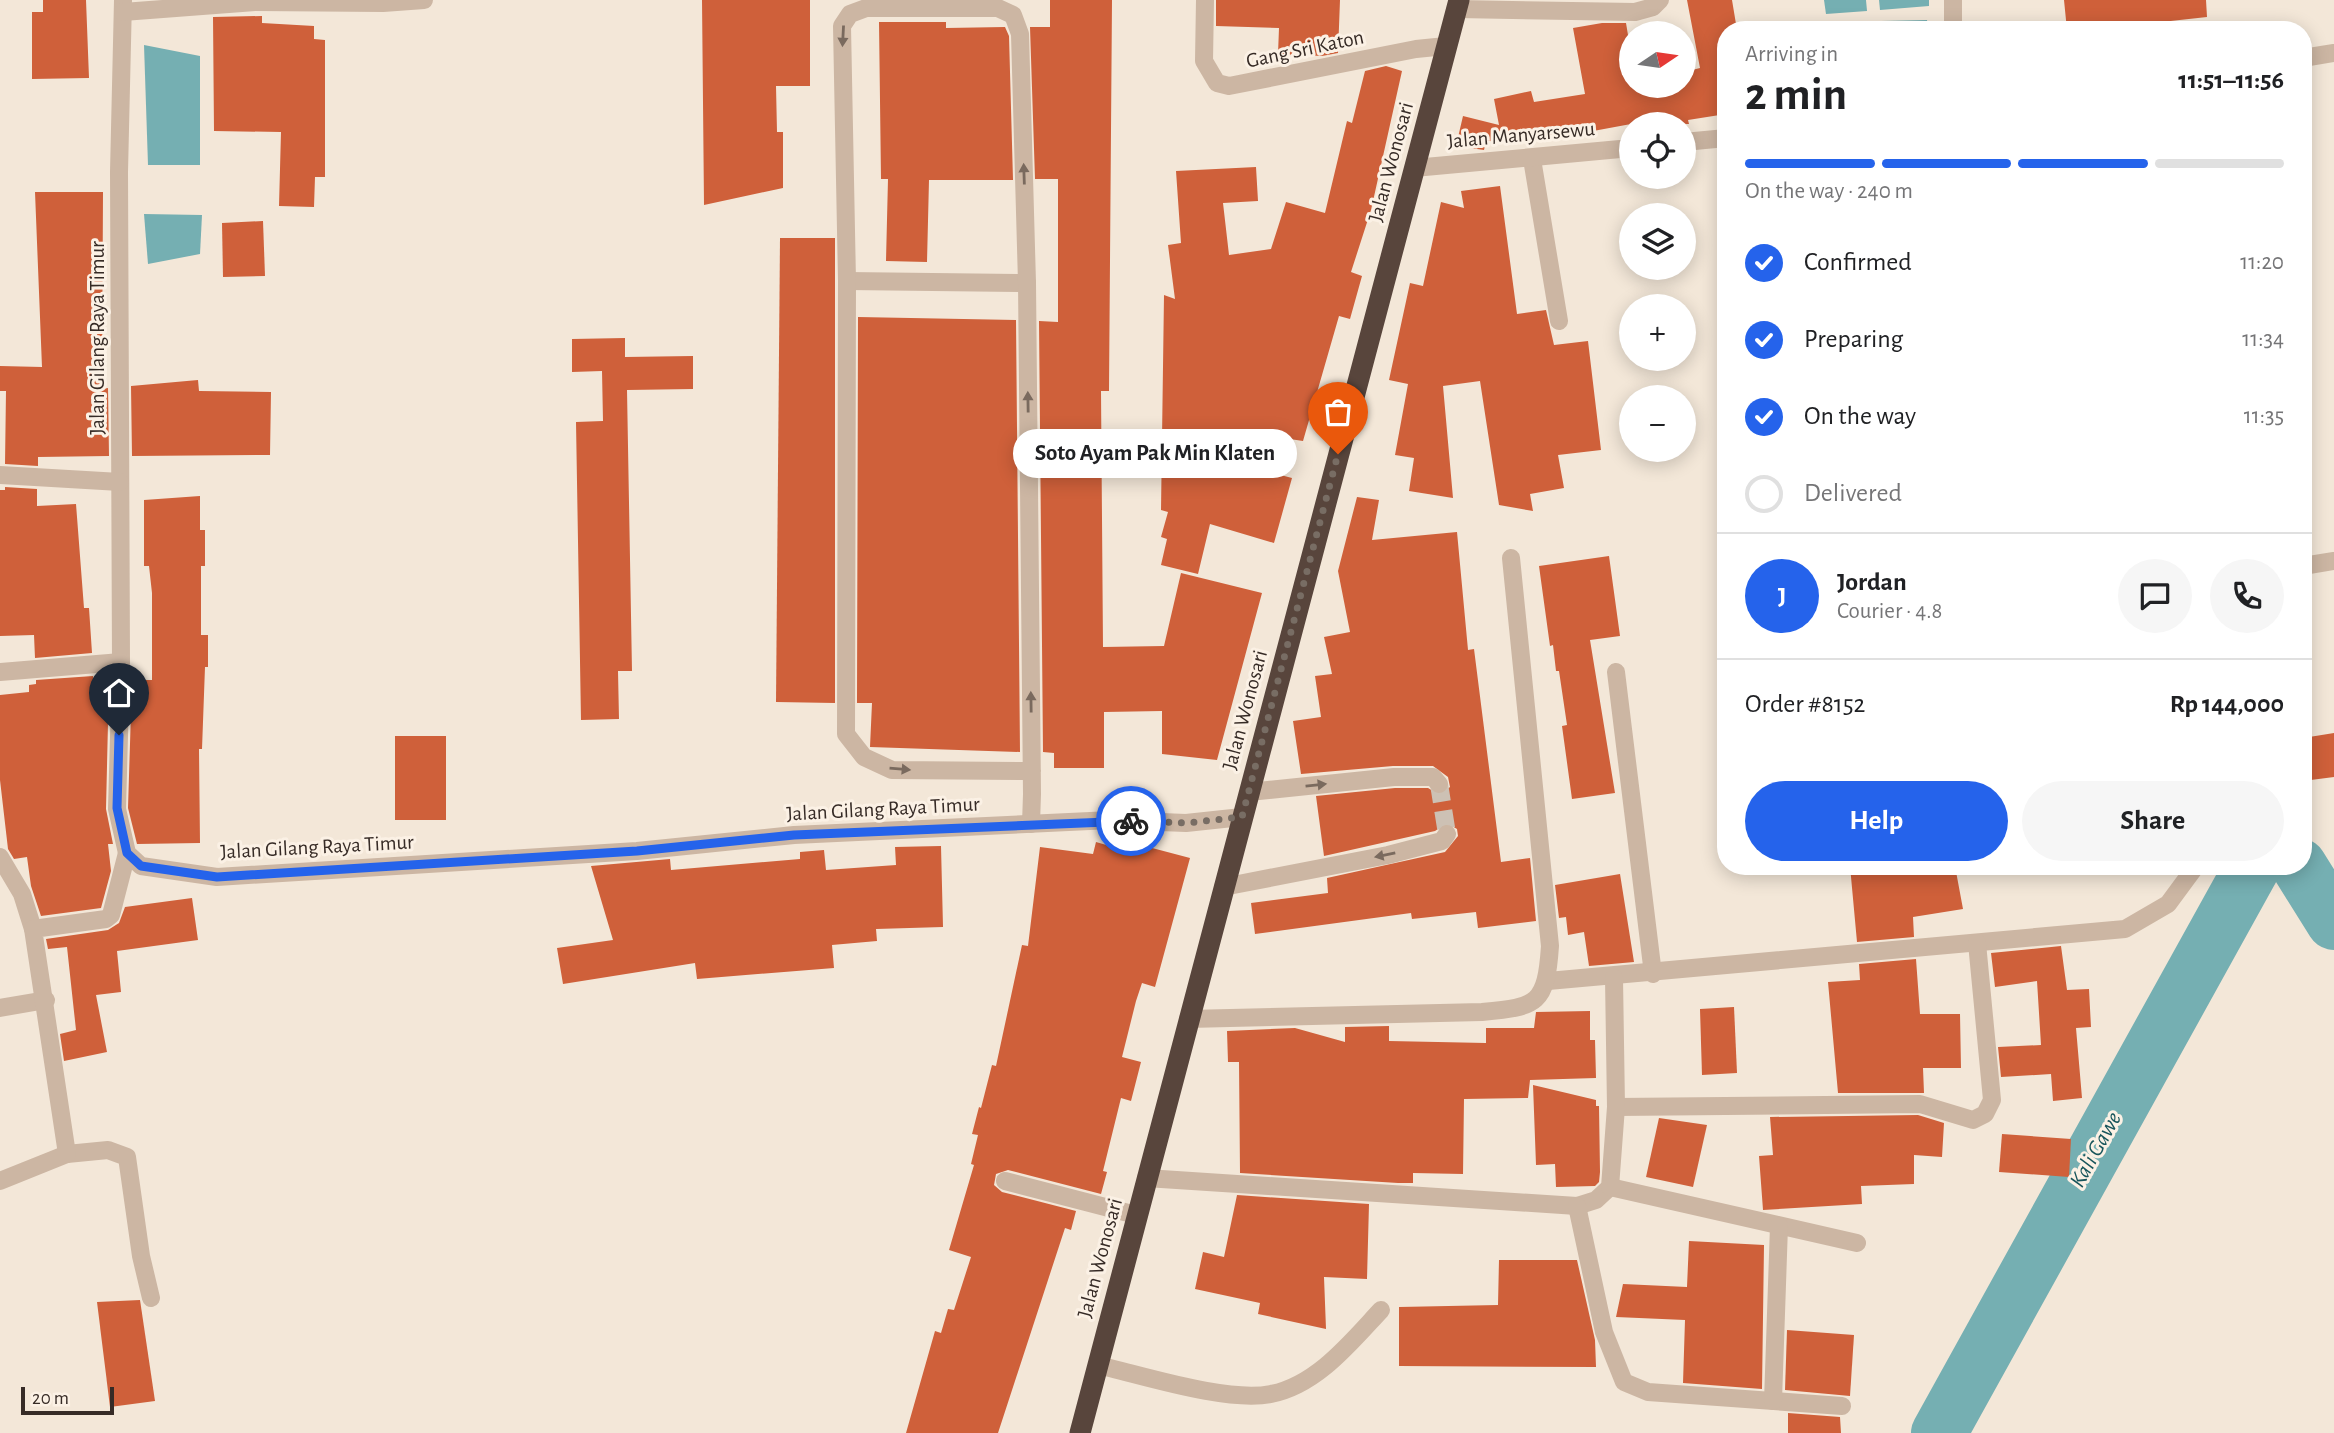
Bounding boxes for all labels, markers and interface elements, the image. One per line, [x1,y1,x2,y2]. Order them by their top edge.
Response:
north arrow [1619,21,1696,98]
map controls [1619,21,1696,462]
one-way arrow [837,25,848,47]
street label: Gang Sri Katon [1244,26,1366,72]
text: Arriving in [1745,43,1838,66]
text: 11:51–11:56 [2178,67,2284,93]
text: 2 min [1745,72,1847,118]
street label: Jalan Wonosari [1365,100,1417,224]
button: locate [1619,112,1696,189]
street label: Jalan Manyarsewu [1446,118,1596,152]
one-way arrow [1018,163,1030,185]
text: On the way · 240 m [1745,180,1913,203]
button: layers [1619,203,1696,280]
street label: Jalan Gilang Raya Timur [87,241,108,435]
icon: check [1745,244,1783,282]
text: Confirmed [1804,249,1912,275]
text: 11:20 [2240,251,2284,274]
button: + [1619,294,1696,371]
icon: check [1745,321,1783,359]
text: Preparing [1804,326,1903,352]
text: 11:34 [2242,328,2284,351]
pin [1308,382,1368,454]
button: − [1619,385,1696,462]
one-way arrow [1022,390,1034,412]
icon: bag [1319,393,1357,431]
icon: check [1745,398,1783,436]
text: On the way [1804,403,1916,429]
text: 11:35 [2244,405,2284,428]
callout: Soto Ayam Pak Min Klaten [1012,430,1296,478]
text: Soto Ayam Pak Min Klaten [1035,442,1275,465]
text: Delivered [1804,480,1902,506]
button: chat [2118,559,2192,633]
button: phone [2210,559,2284,633]
text: Jordan [1837,569,1907,595]
text: J [1778,583,1786,609]
text: Courier · 4.8 [1837,600,1942,623]
street label: Jalan Wonosari [1219,648,1271,772]
pin [89,663,149,735]
icon: home [100,674,138,712]
one-way arrow [1025,691,1037,713]
text: Order #8152 [1745,691,1865,717]
text: Rp 144,000 [2170,691,2284,717]
one-way arrow [889,764,911,775]
one-way arrow [1306,779,1328,790]
button: Help [1745,781,2008,861]
button: Share [2022,781,2284,861]
courier [1096,786,1166,856]
street label: Jalan Gilang Raya Timur [786,793,980,825]
icon: bike [1112,802,1150,840]
street label: Jalan Gilang Raya Timur [220,831,414,863]
one-way arrow [1374,850,1396,861]
water label: Kali Gawe [2066,1108,2126,1191]
street label: Jalan Wonosari [1074,1196,1126,1320]
scale bar [21,1384,114,1416]
text: 20 m [32,1389,69,1408]

